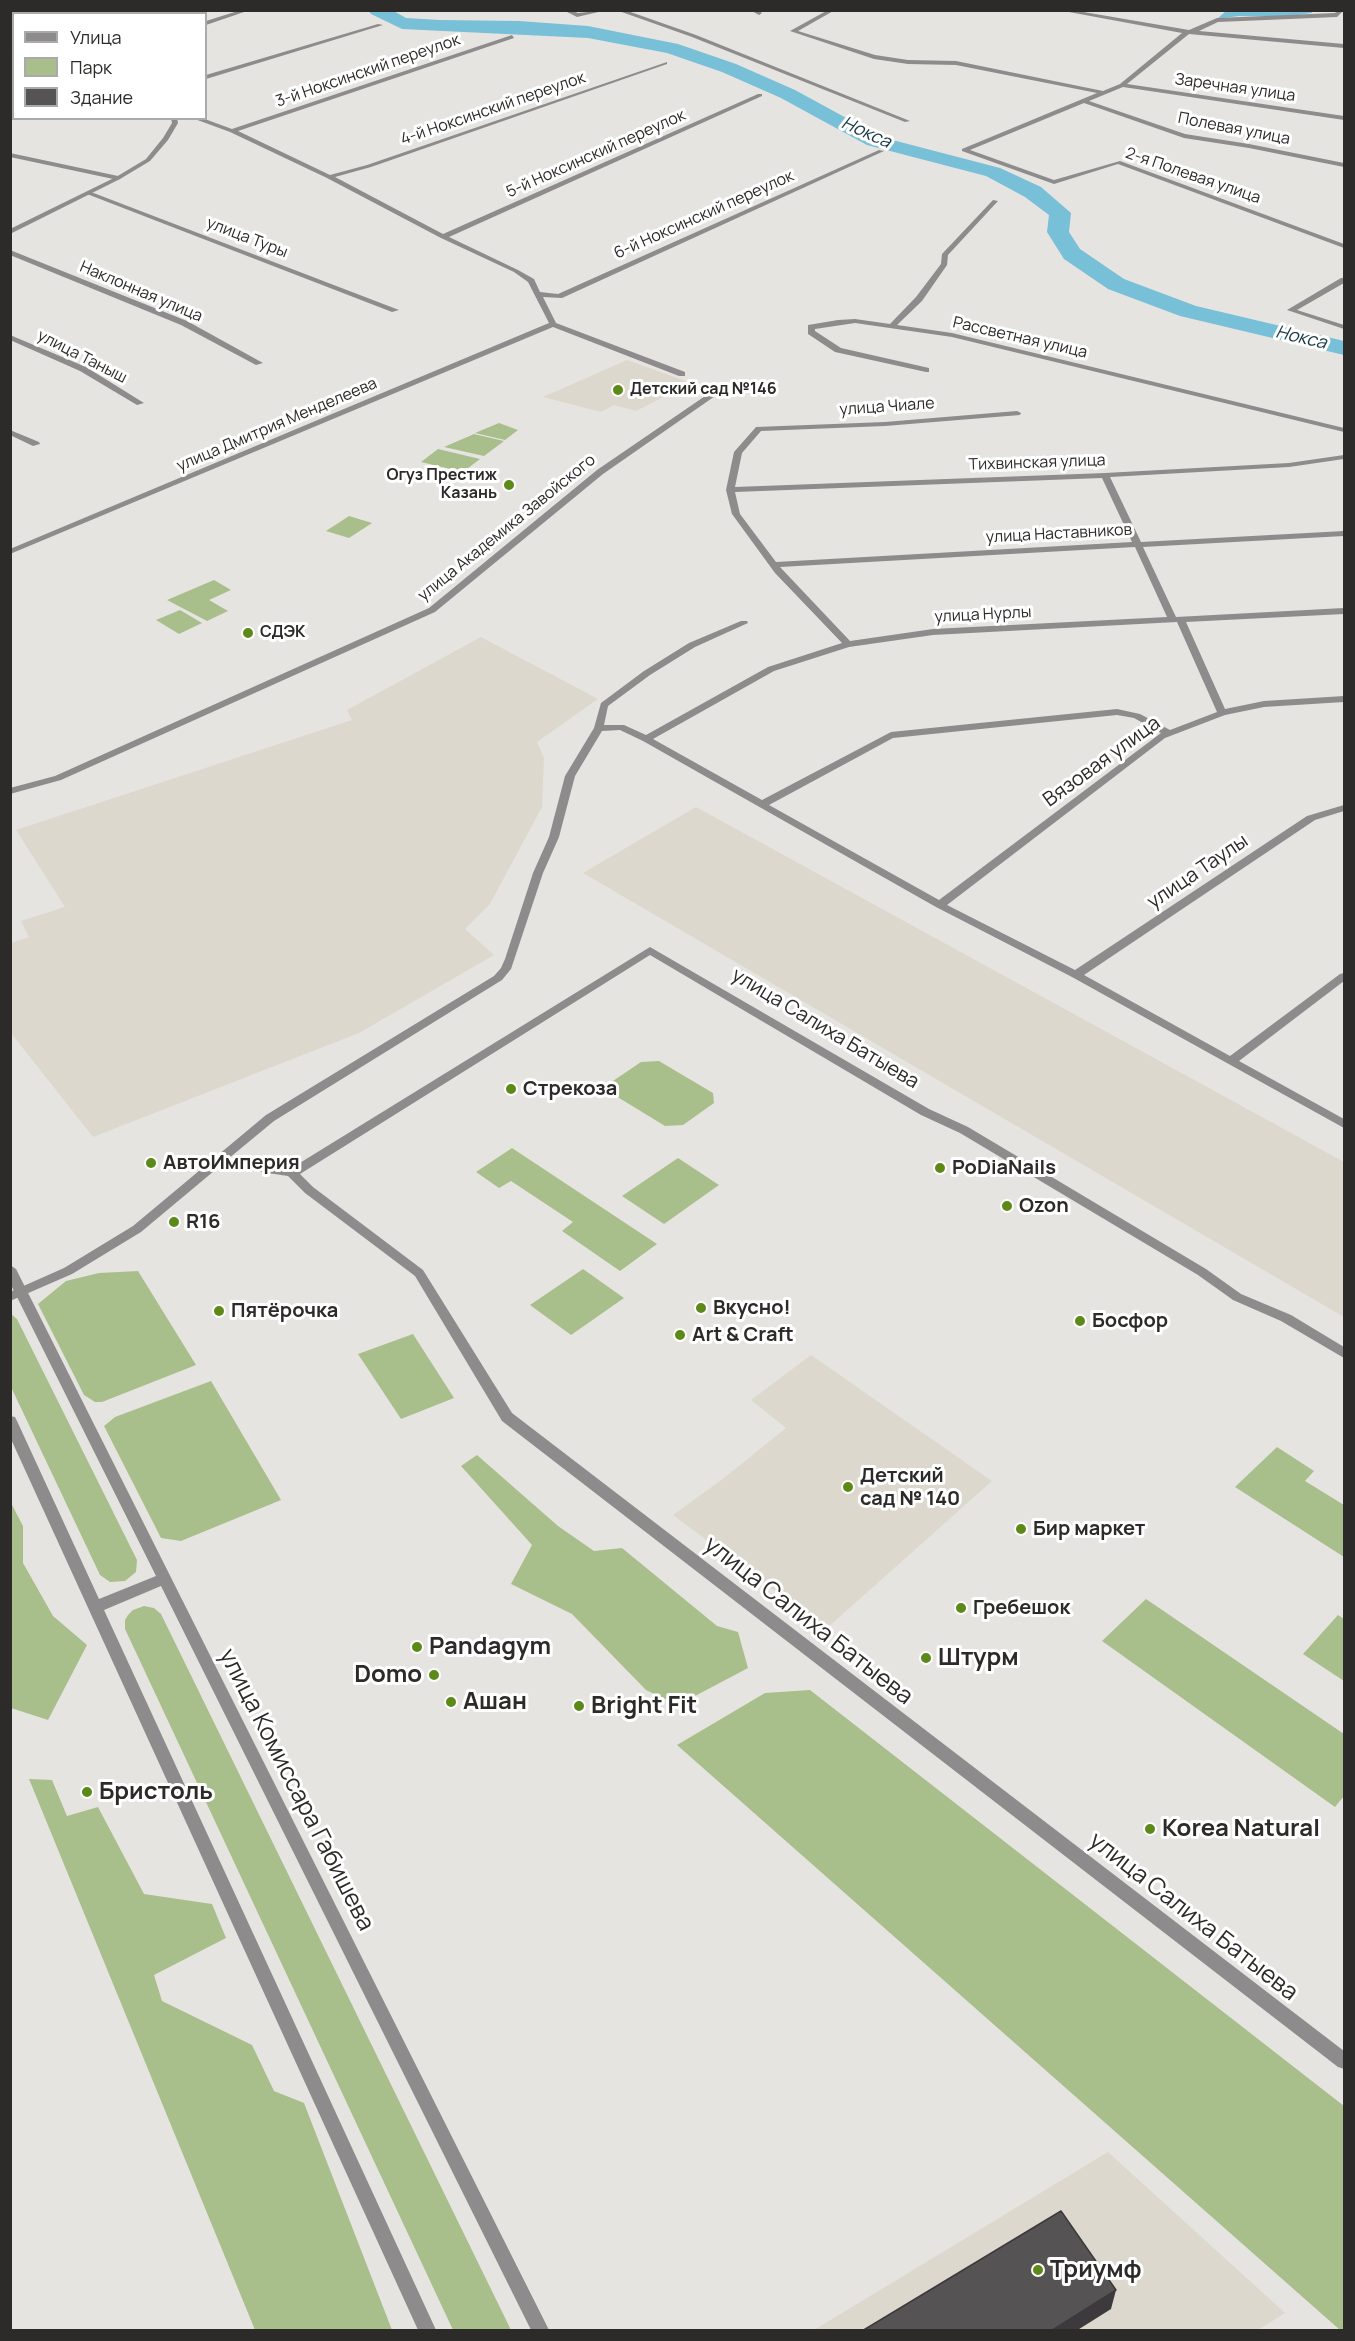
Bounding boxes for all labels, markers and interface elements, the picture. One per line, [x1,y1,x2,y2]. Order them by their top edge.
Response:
legend [12,12,207,120]
text: Улица [70,25,122,49]
street label: 3-й Ноксинский переулок [273,30,463,112]
text: Парк [70,55,112,79]
street label: 4-й Ноксинский переулок [398,68,588,150]
street label: Заречная улица [1173,70,1297,106]
text: Здание [70,85,133,109]
street label: 5-й Ноксинский переулок [504,106,688,202]
street label: Полевая улица [1176,109,1292,149]
water label: Нокса [838,113,894,153]
street label: 2-я Полевая улица [1123,144,1263,208]
street label: 6-й Ноксинский переулок [611,167,797,263]
street label: улица Туры [204,214,290,262]
street label: Наклонная улица [77,258,205,326]
street label: Рассветная улица [951,313,1089,363]
water label: Нокса [1273,322,1329,354]
street label: улица Таныш [34,326,130,388]
street label: улица Дмитрия Менделеева [174,374,380,476]
place label: Детский сад №146 [630,380,777,400]
marker: Детский сад №146 [611,383,625,397]
street label: улица Чиале [839,394,935,420]
street label: улица Академика Завойского [414,450,600,606]
street label: Тихвинская улица [968,451,1106,475]
place label: Огуз Престиж Казань [386,466,497,504]
marker: Огуз Престиж Казань [502,478,516,492]
street label: улица Наставников [985,521,1133,547]
street label: улица Нурлы [934,603,1032,627]
place label: СДЭК [260,623,305,643]
marker: СДЭК [241,626,255,640]
street label: Вязовая улица [1039,712,1165,812]
street label: улица Таулы [1143,829,1253,915]
street label: улица Салиха Батыева [727,964,923,1094]
place label: Стрекоза [523,1077,617,1101]
marker: Стрекоза [504,1082,518,1096]
place label: АвтоИмперия [163,1151,300,1175]
marker: АвтоИмперия [144,1156,158,1170]
place label: PoDiaNails [952,1156,1056,1180]
marker: PoDiaNails [933,1161,947,1175]
place label: Ozon [1019,1194,1069,1218]
marker: Ozon [1000,1199,1014,1213]
place label: R16 [186,1210,220,1234]
marker: R16 [167,1215,181,1229]
place label: Вкусно! [713,1296,791,1320]
place label: Пятёрочка [231,1299,338,1323]
marker: Вкусно! [694,1301,708,1315]
marker: Пятёрочка [212,1304,226,1318]
place label: Босфор [1092,1309,1168,1333]
marker: Босфор [1073,1314,1087,1328]
place label: Art & Craft [692,1323,794,1347]
marker: Art & Craft [673,1328,687,1342]
place label: Детский сад № 140 [860,1464,960,1511]
marker: Детский сад № 140 [841,1480,855,1494]
place label: Бир маркет [1033,1517,1145,1541]
marker: Бир маркет [1014,1522,1028,1536]
street label: улица Салиха Батыева [698,1530,918,1712]
place label: Гребешок [973,1596,1070,1620]
marker: Гребешок [954,1601,968,1615]
place label: Pandagym [429,1633,551,1661]
marker: Pandagym [410,1640,424,1654]
street label: улица Комиссара Габишева [212,1644,380,1936]
place label: Штурм [938,1644,1019,1672]
marker: Штурм [919,1651,933,1665]
place label: Domo [354,1661,422,1689]
marker: Domo [427,1668,441,1682]
place label: Ашан [463,1688,527,1716]
place label: Bright Fit [591,1692,697,1720]
marker: Ашан [444,1695,458,1709]
marker: Bright Fit [572,1699,586,1713]
place label: Бристоль [99,1778,213,1806]
marker: Бристоль [80,1785,94,1799]
place label: Korea Natural [1162,1815,1320,1843]
marker: Korea Natural [1143,1822,1157,1836]
street label: улица Салиха Батыева [1083,1826,1303,2008]
place label: Триумф [1050,2256,1142,2284]
marker: Триумф [1031,2263,1045,2277]

